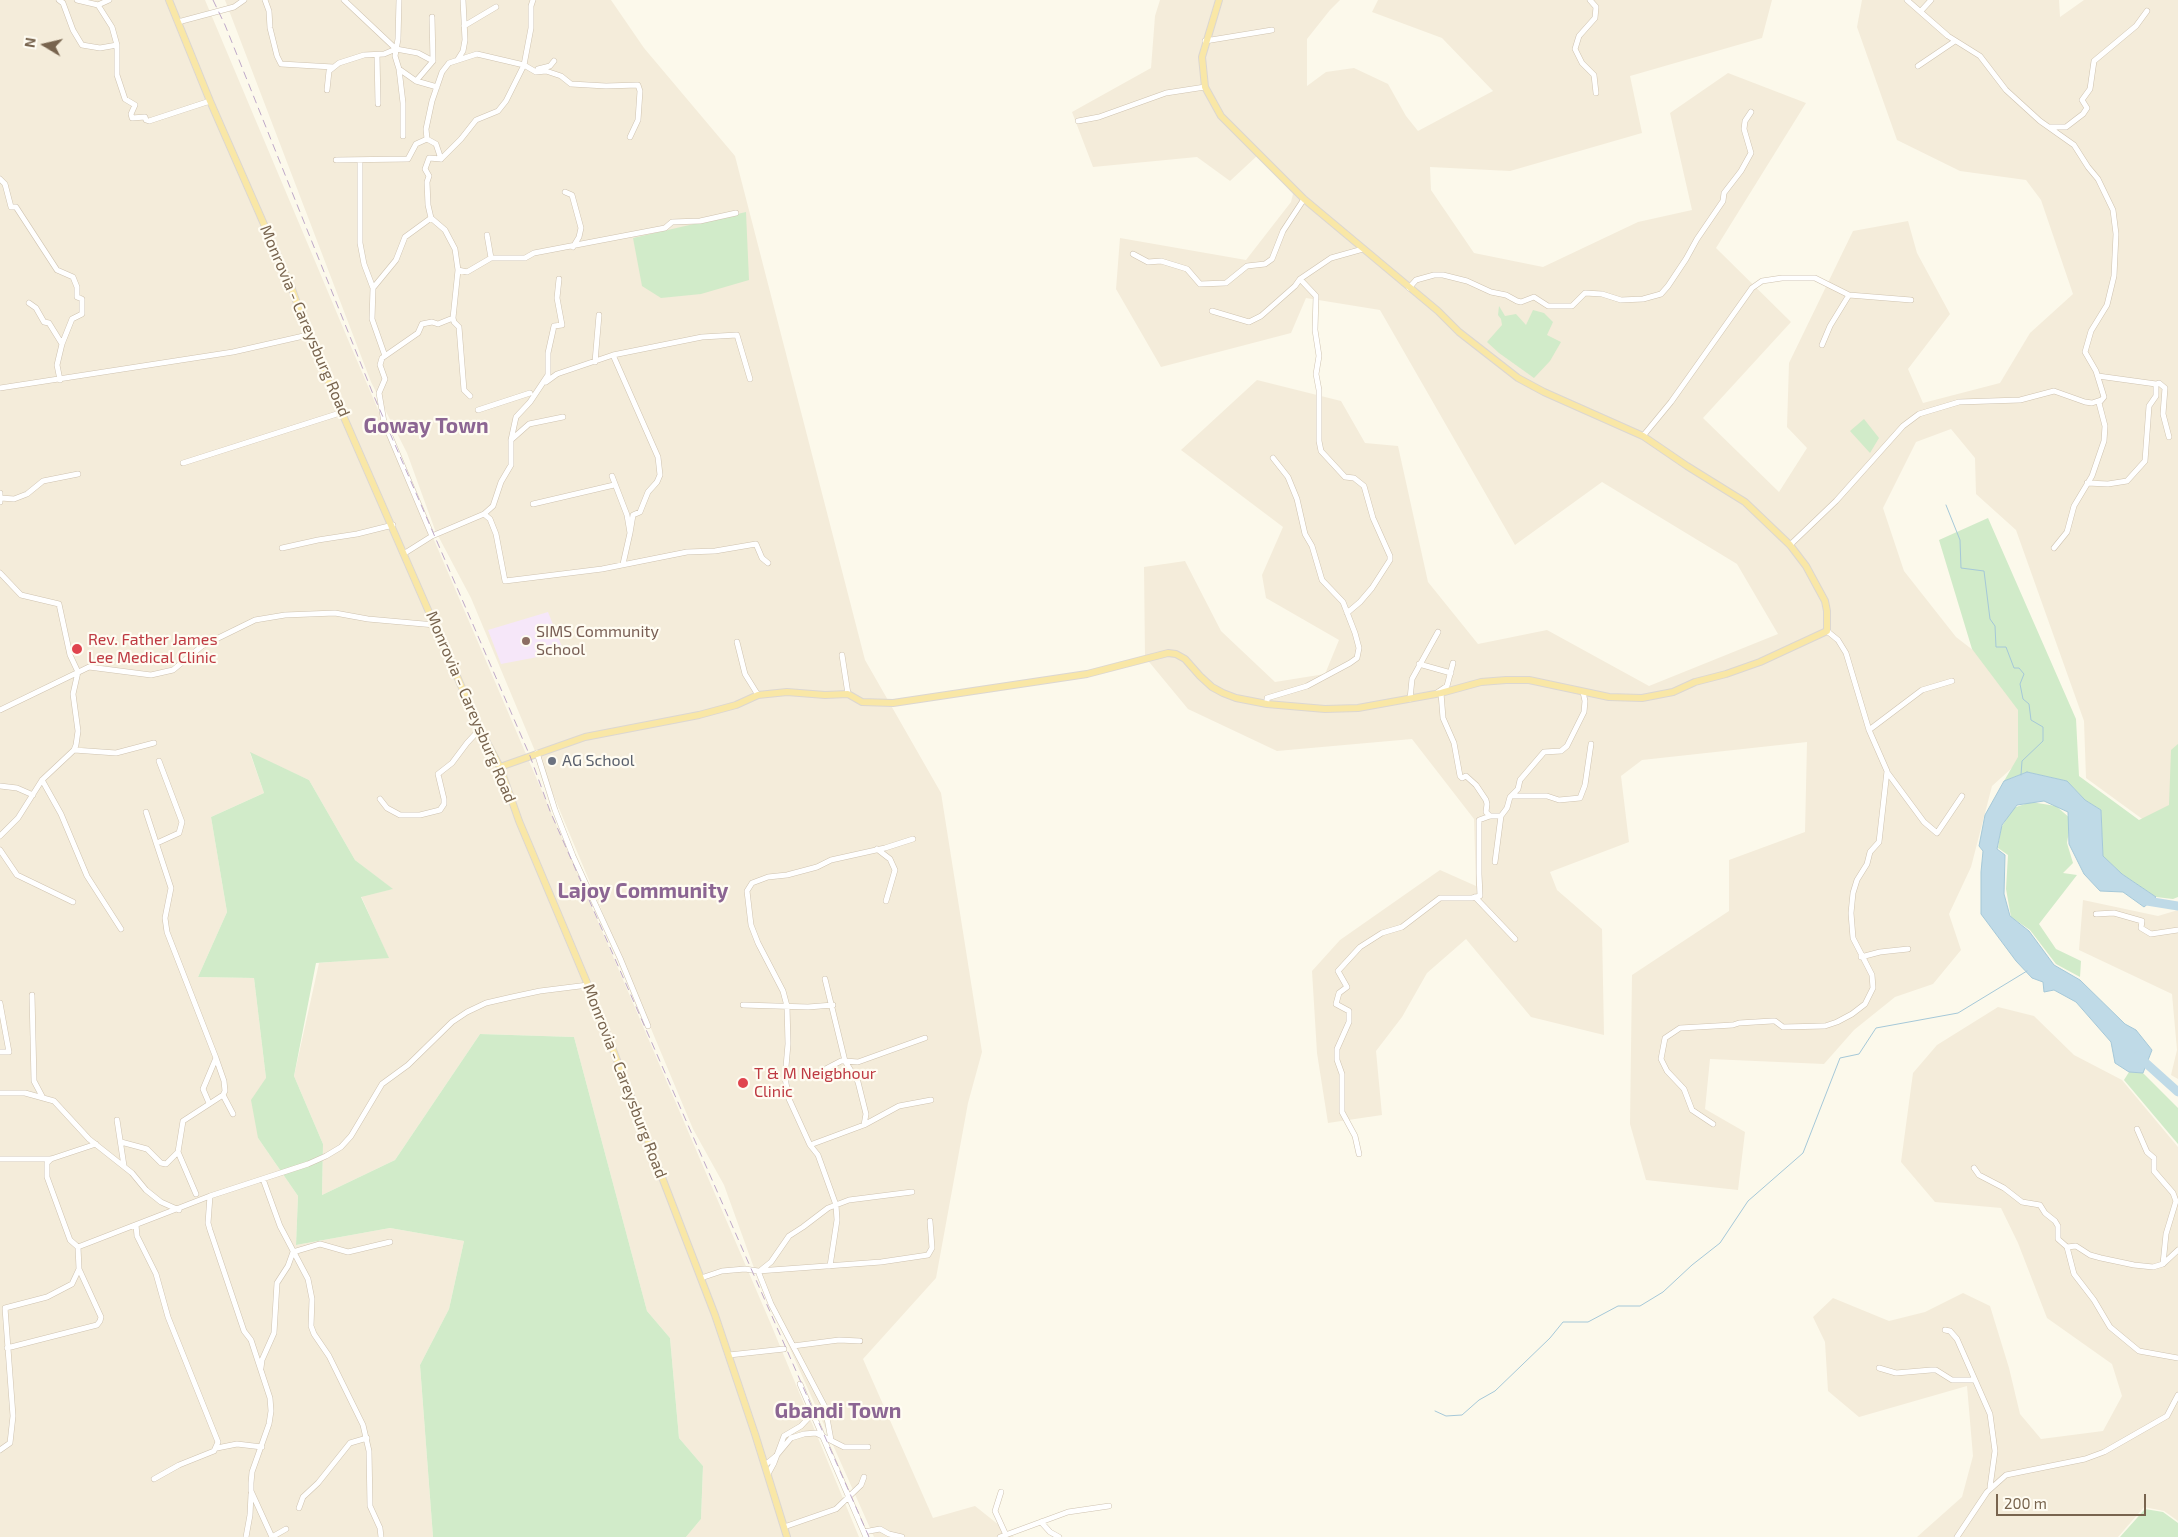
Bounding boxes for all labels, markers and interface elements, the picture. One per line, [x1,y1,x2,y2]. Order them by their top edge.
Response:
north arrow [20,20,70,70]
text: N [21,36,39,49]
street label: Monrovia - Careysburg Road [256,222,354,420]
district label: Goway Town [363,413,489,439]
street label: Monrovia - Careysburg Road [422,608,520,806]
place label: SIMS Community School [536,622,659,660]
place label: Rev. Father James Lee Medical Clinic [88,630,218,668]
marker: SIMS Community School [520,635,532,647]
marker: Rev. Father James Lee Medical Clinic [70,642,84,656]
place label: AG School [562,751,635,771]
marker: AG School [546,755,558,767]
district label: Lajoy Community [558,878,728,904]
street label: Monrovia - Careysburg Road [579,981,671,1181]
place label: T & M Neigbhour Clinic [754,1064,876,1102]
marker: T & M Neigbhour Clinic [736,1076,750,1090]
district label: Gbandi Town [775,1398,901,1424]
scale bar [1998,1484,2148,1516]
text: 200 m [2004,1494,2047,1512]

